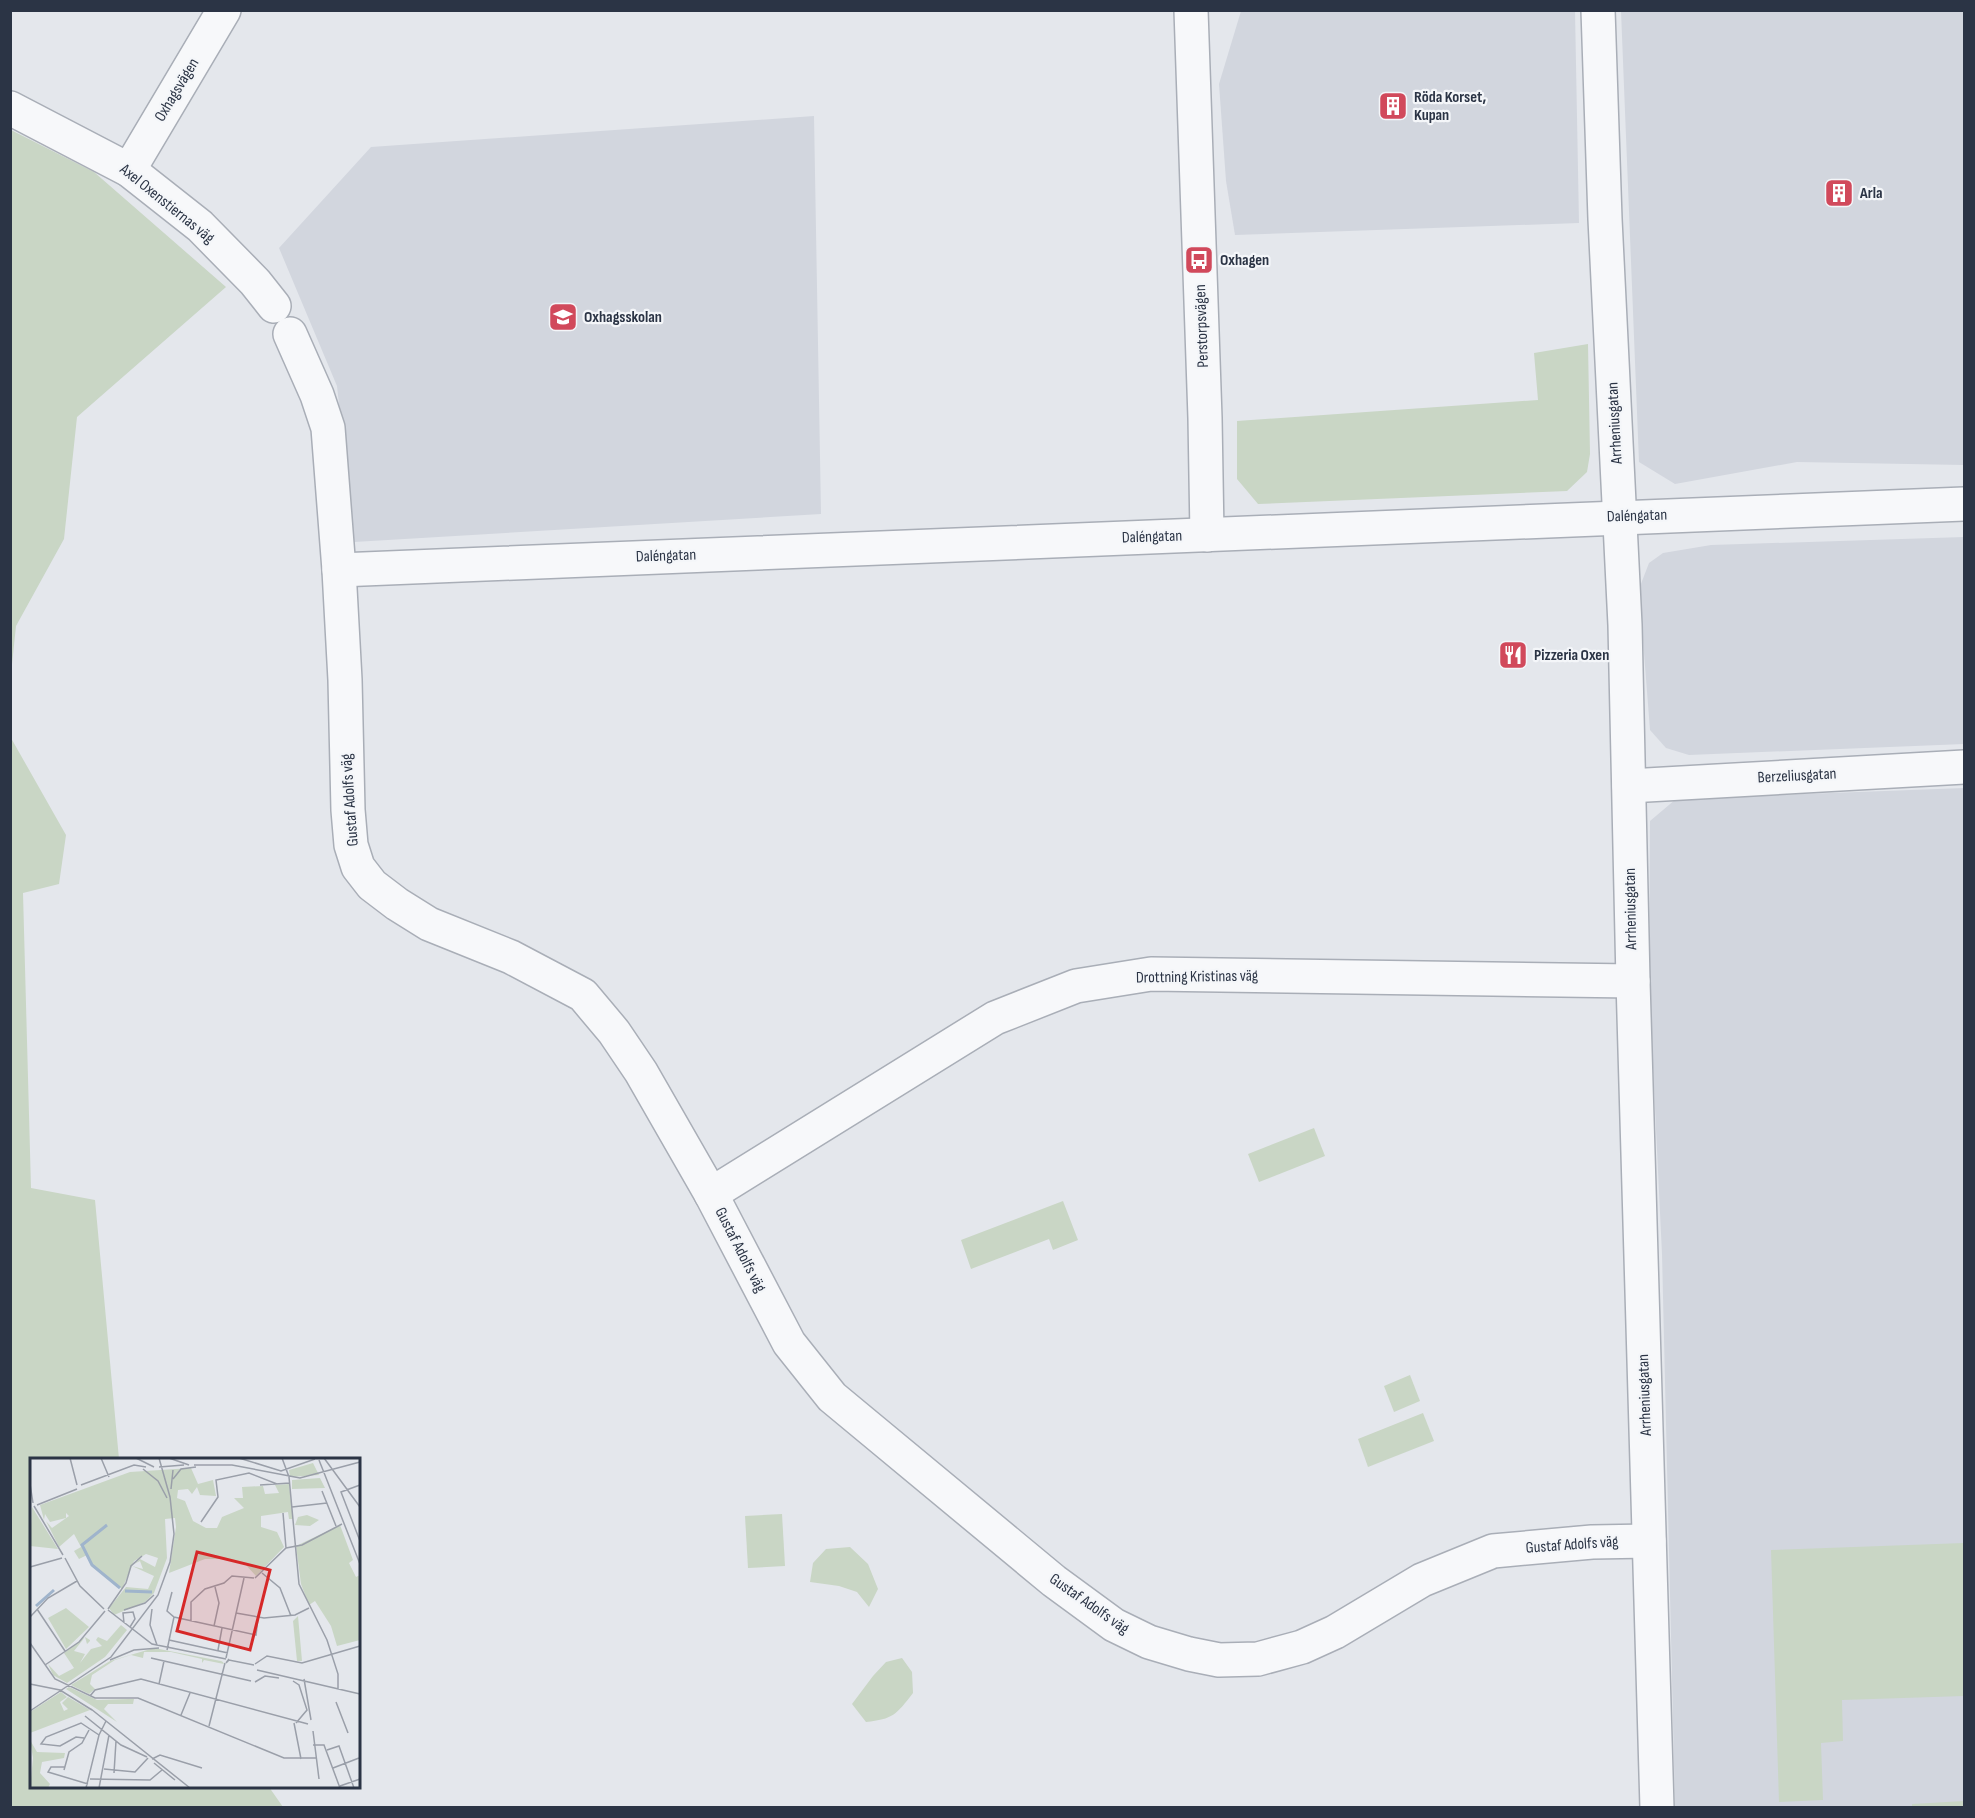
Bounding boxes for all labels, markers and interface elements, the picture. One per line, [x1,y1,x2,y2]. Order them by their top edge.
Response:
street label: Oxhagsvägen [151,55,203,125]
place label: Röda Korset, Kupan [1414,88,1486,125]
building icon: Röda Korset, Kupan [1377,90,1409,122]
street label: Axel Oxenstiernas väg [115,159,218,248]
building icon: Arla [1823,177,1855,209]
place label: Arla [1859,184,1883,203]
bus stop icon: Oxhagen [1183,244,1215,276]
place label: Oxhagen [1220,251,1269,270]
street label: Perstorpsvägen [1191,284,1213,368]
school or university icon: Oxhagsskolan [547,301,579,333]
place label: Oxhagsskolan [584,308,662,327]
street label: Arrheniusgatan [1603,382,1627,465]
street label: Daléngatan [1607,505,1667,527]
street label: Daléngatan [1122,526,1182,548]
street label: Daléngatan [636,545,696,567]
restaurant icon: Pizzeria Oxen [1497,639,1529,671]
place label: Pizzeria Oxen [1534,646,1609,665]
street label: Gustaf Adolfs väg [337,753,363,847]
street label: Berzeliusgatan [1757,764,1837,788]
street label: Arrheniusgatan [1621,868,1641,951]
street label: Drottning Kristinas väg [1136,966,1258,988]
street label: Gustaf Adolfs väg [710,1204,770,1296]
street label: Arrheniusgatan [1634,1354,1656,1437]
inset map [30,1458,360,1788]
street label: Gustaf Adolfs väg [1525,1532,1619,1558]
street label: Gustaf Adolfs väg [1046,1570,1132,1638]

